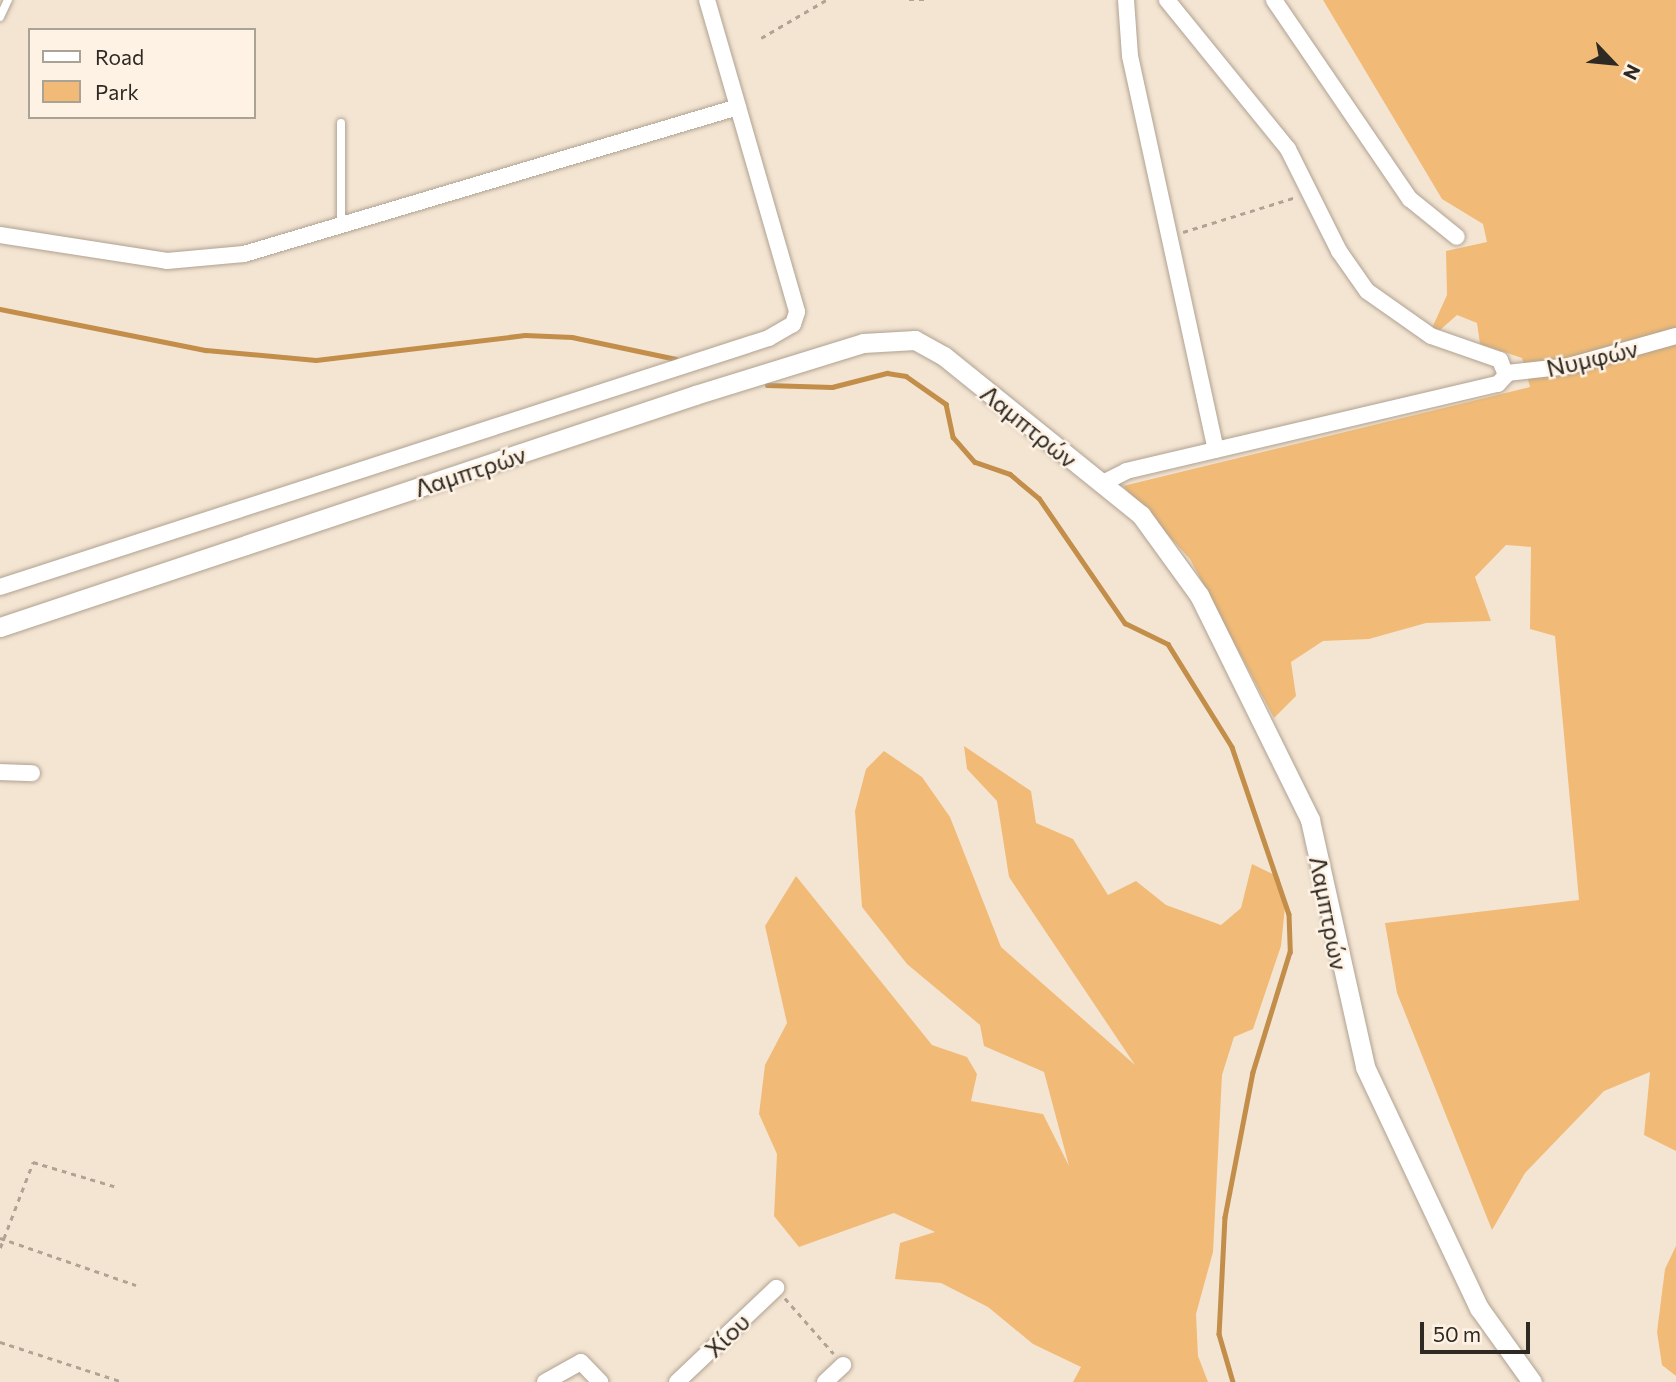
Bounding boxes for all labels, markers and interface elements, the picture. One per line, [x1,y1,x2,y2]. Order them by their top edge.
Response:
legend [28,28,256,119]
north arrow [1578,28,1648,98]
text: Road [95,44,144,69]
text: N [1619,61,1646,84]
text: Park [95,79,139,104]
street label: Νυμφών [1543,334,1641,382]
street label: Λαμπτρών [975,379,1083,473]
street label: Λαμπτρών [411,439,529,503]
street label: Λαμπτρών [1304,854,1354,972]
street label: Χίου [699,1307,755,1363]
scale bar [1424,1308,1534,1352]
text: 50 m [1433,1321,1481,1346]

